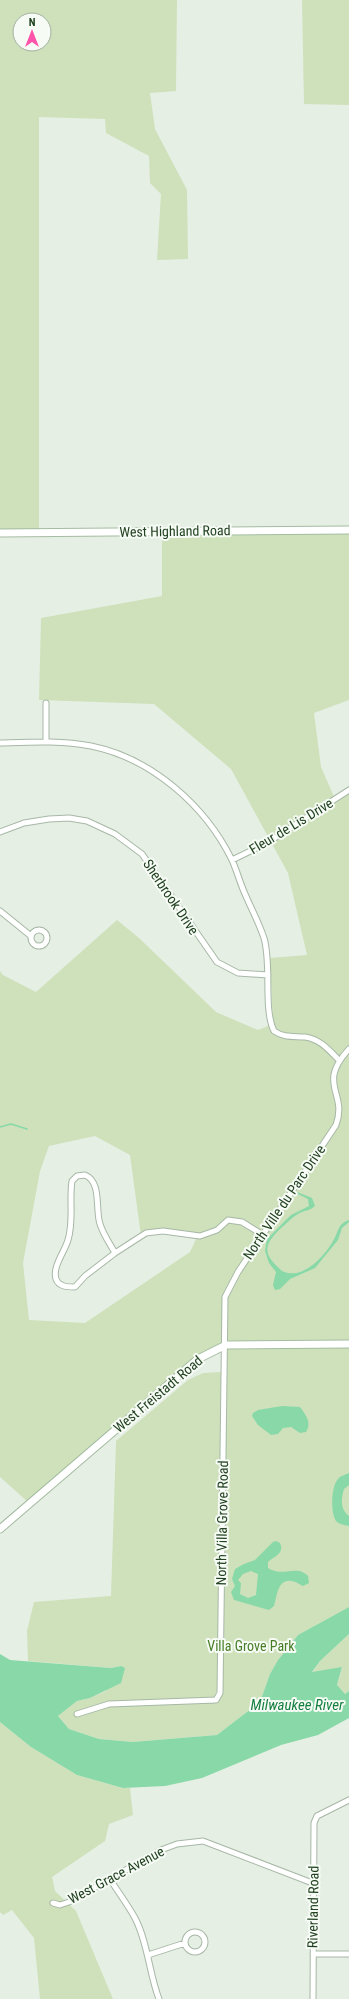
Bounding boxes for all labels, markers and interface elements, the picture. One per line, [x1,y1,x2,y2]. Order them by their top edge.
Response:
north arrow [12,12,52,52]
text: N [29,16,36,29]
street label: West Highland Road [119,522,231,540]
street label: Fleur de Lis Drive [246,794,336,857]
street label: Sherbrook Drive [140,856,202,938]
street label: North Ville du Parc Drive [240,1141,329,1262]
street label: West Freistadt Road [110,1352,206,1436]
street label: North Villa Grove Road [213,1460,231,1586]
park label: Villa Grove Park [207,1638,295,1654]
water label: Milwaukee River [250,1696,344,1714]
street label: West Grace Avenue [65,1843,167,1907]
street label: Riverland Road [304,1866,322,1948]

